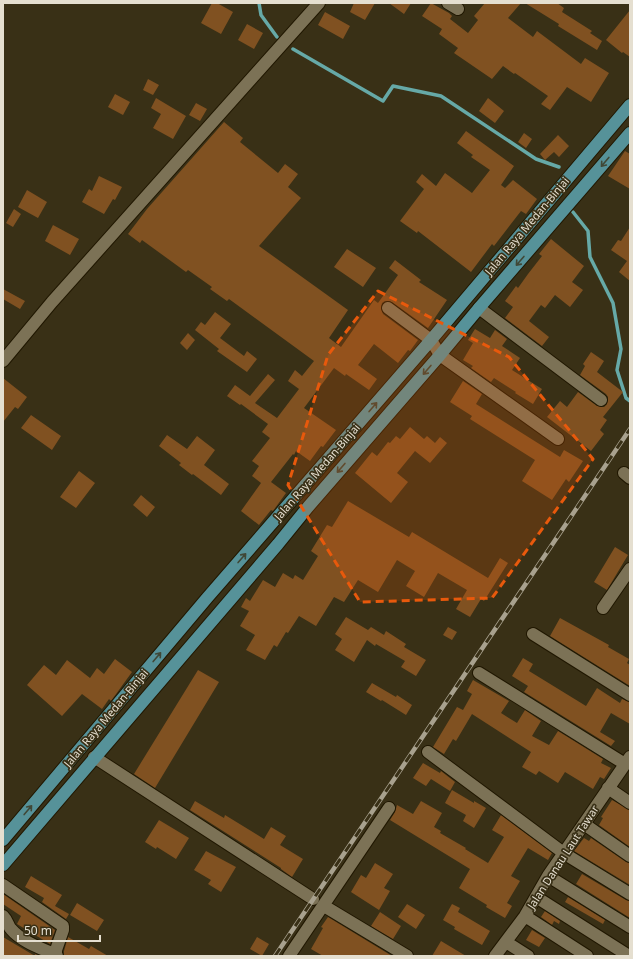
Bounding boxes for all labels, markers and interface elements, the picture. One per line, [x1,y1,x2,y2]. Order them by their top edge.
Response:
one-way arrow [600,157,609,168]
street label: Jalan Raya Medan-Binjai [481,174,572,279]
one-way arrow [515,255,524,266]
one-way arrow [422,365,431,376]
one-way arrow [368,403,377,413]
street label: Jalan Raya Medan-Binjai [270,420,363,524]
one-way arrow [337,463,346,474]
one-way arrow [237,553,246,564]
one-way arrow [153,652,162,663]
street label: Jalan Raya Medan-Binjai [60,666,151,771]
street label: Jalan Danau Laut Tawar [523,802,602,912]
one-way arrow [24,805,33,815]
scale bar [18,917,100,943]
text: 50 m [24,922,52,939]

